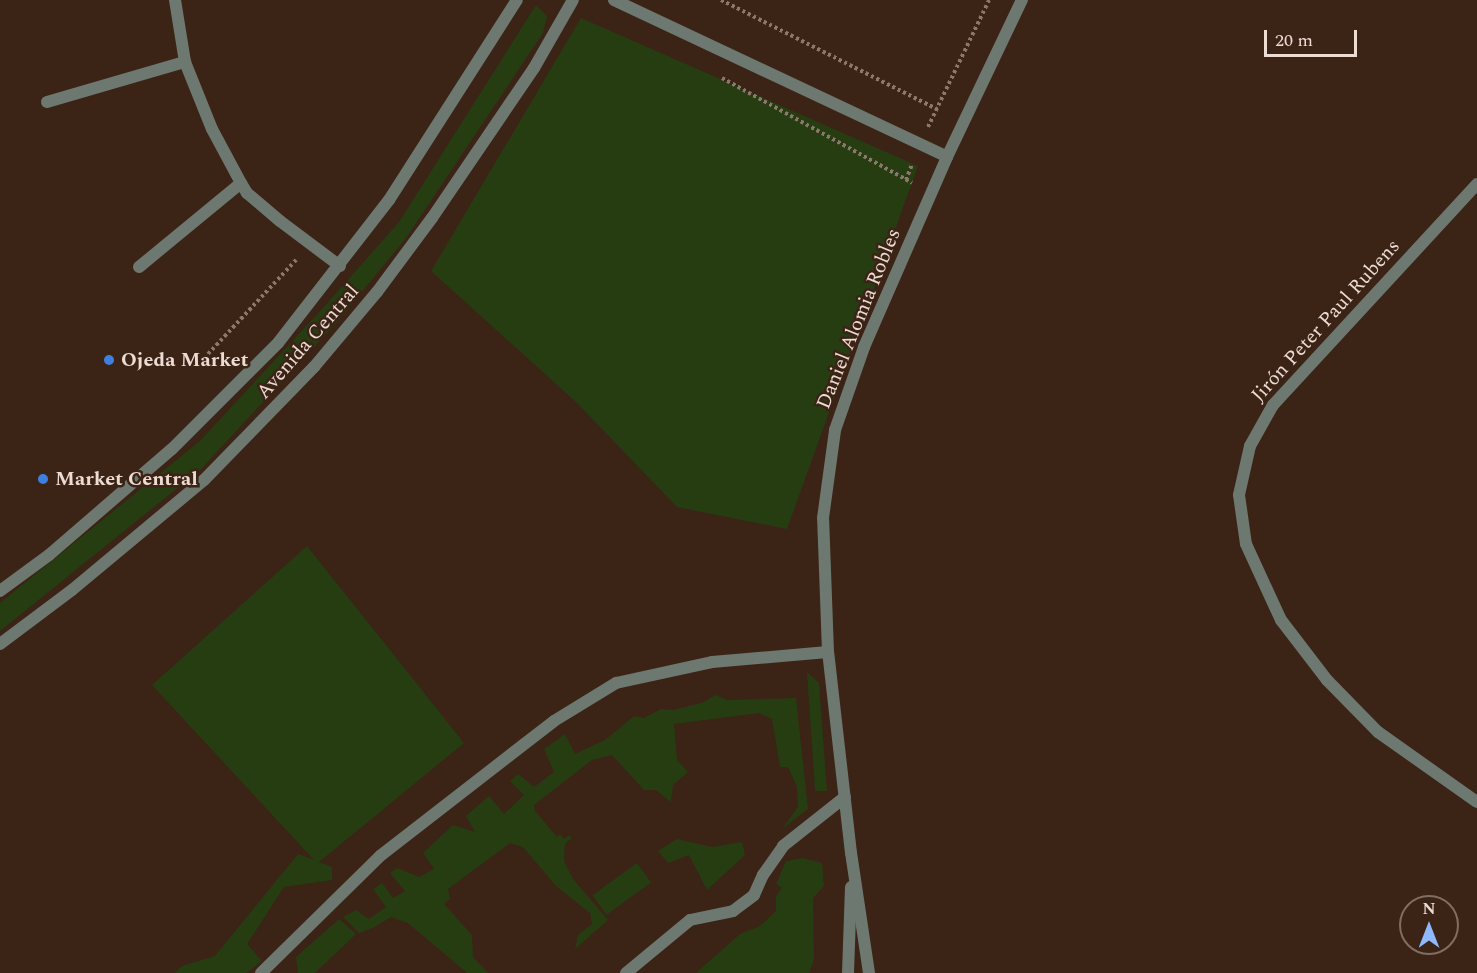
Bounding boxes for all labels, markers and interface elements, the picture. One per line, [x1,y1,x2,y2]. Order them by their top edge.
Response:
scale bar [1267,18,1360,56]
text: 20 m [1275,27,1313,54]
street label: Daniel Alomia Robles [812,225,906,413]
street label: Jirón Peter Paul Rubens [1247,235,1405,407]
street label: Avenida Central [252,280,364,404]
place label: Ojeda Market [121,348,248,372]
marker: Ojeda Market [102,353,116,367]
place label: Market Central [55,467,198,491]
marker: Market Central [36,472,50,486]
north arrow [1399,895,1459,955]
text: N [1422,897,1436,921]

